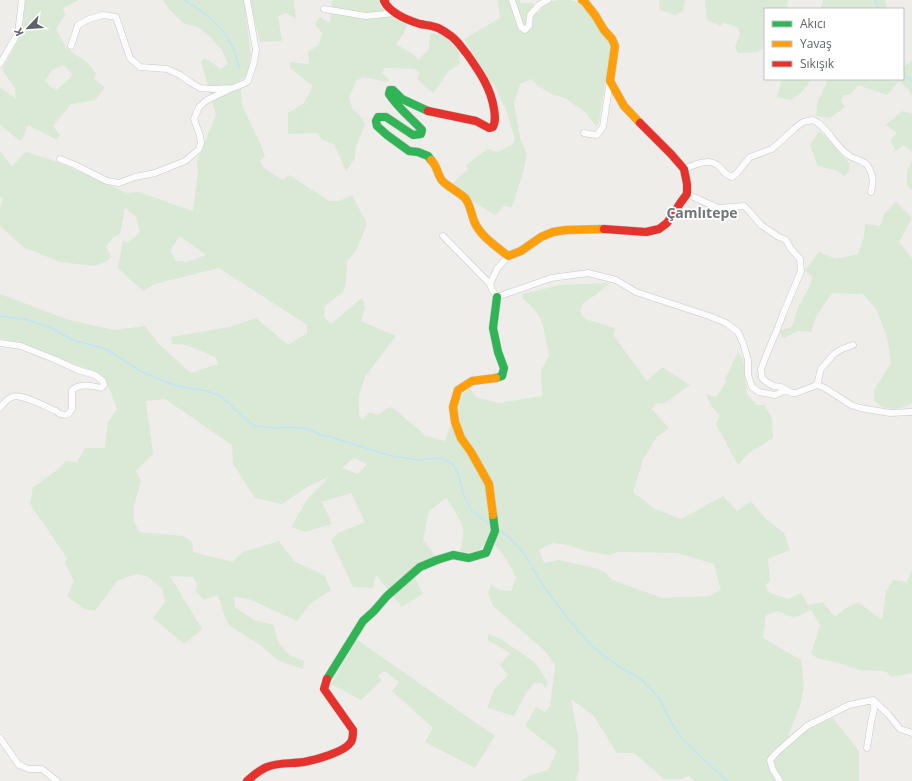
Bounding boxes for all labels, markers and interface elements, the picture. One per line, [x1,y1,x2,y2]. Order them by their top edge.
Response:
north arrow [8,8,48,48]
legend [764,8,904,80]
text: Akıcı [800,15,826,32]
text: K [10,25,27,39]
text: Yavaş [800,35,832,52]
text: Sıkışık [800,55,835,72]
district label: Çamlıtepe [666,203,738,222]

